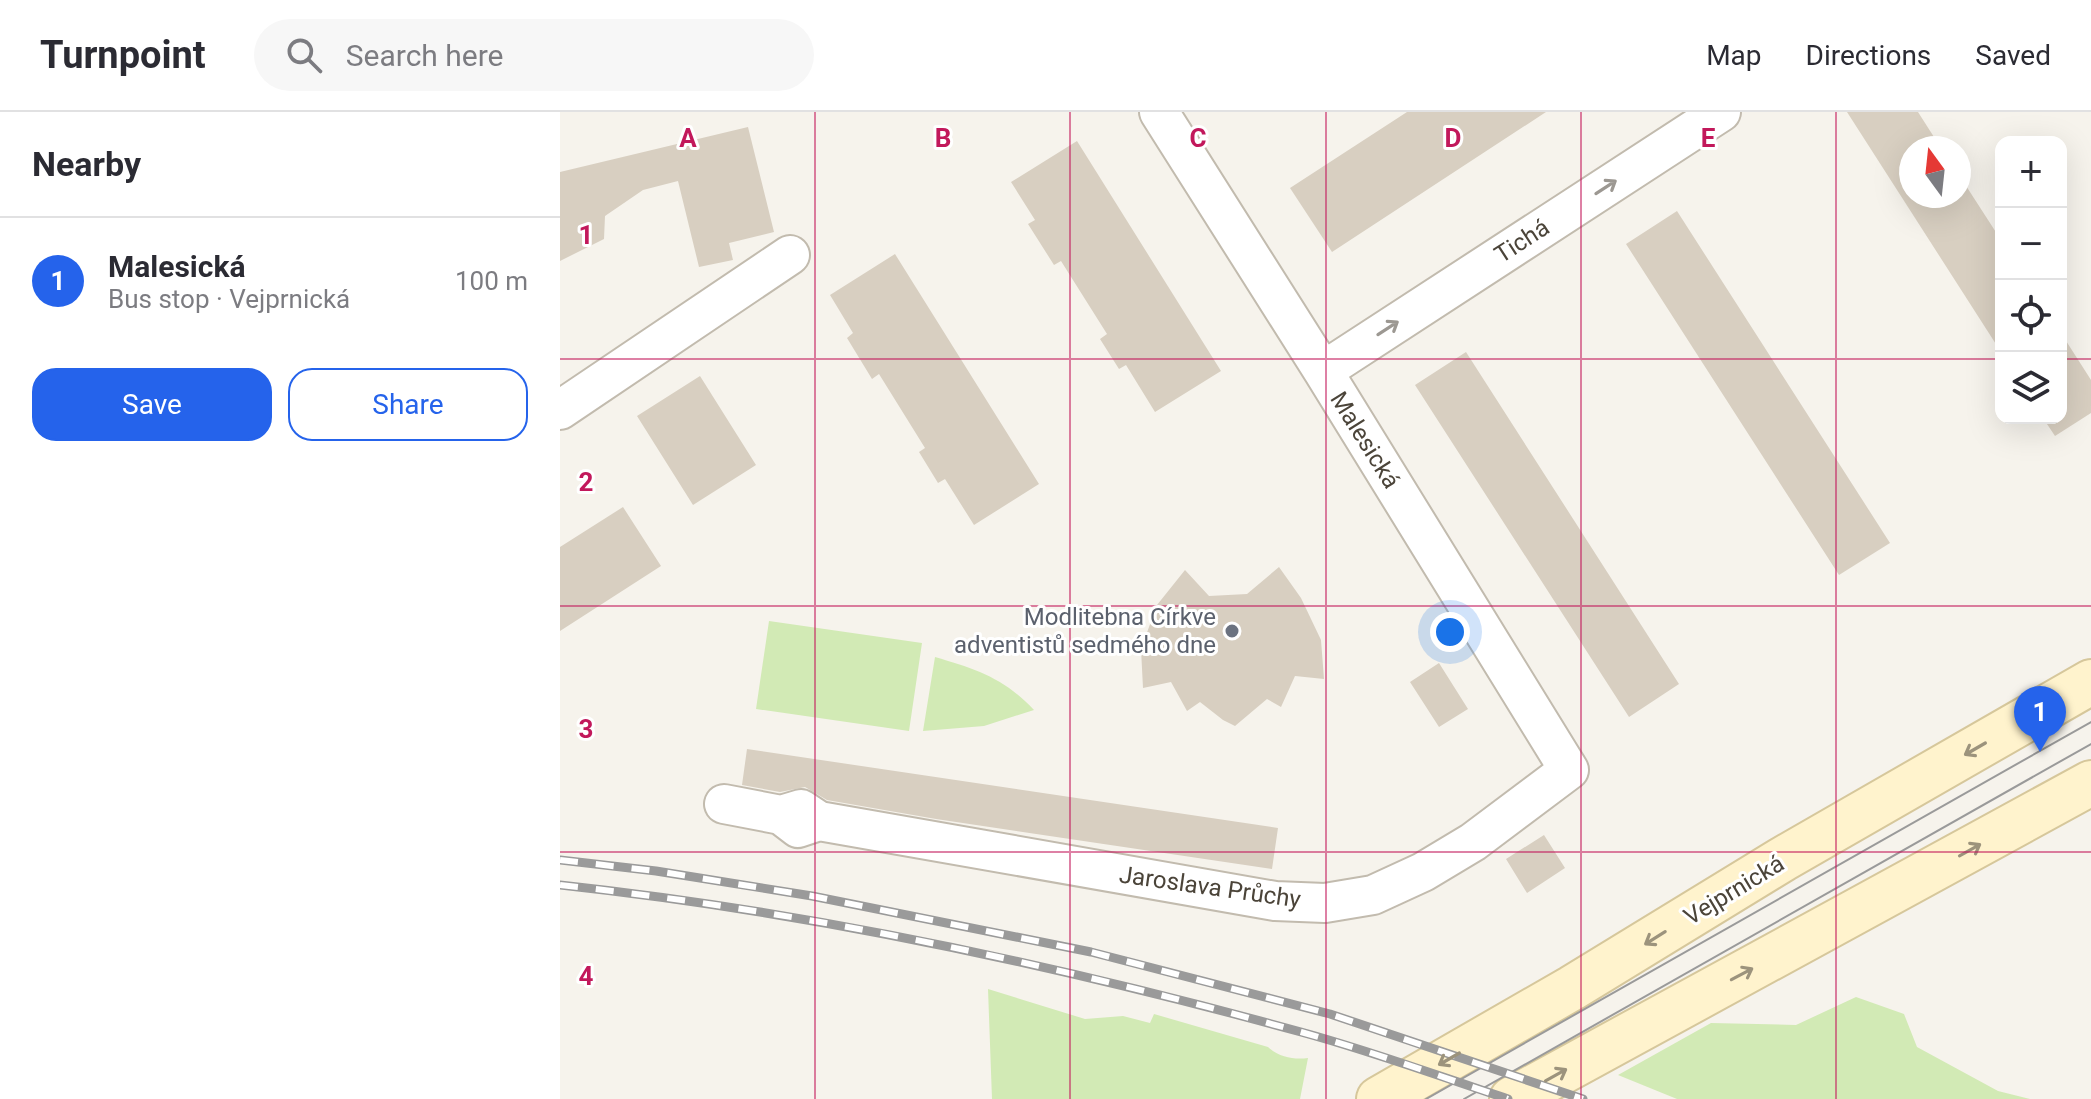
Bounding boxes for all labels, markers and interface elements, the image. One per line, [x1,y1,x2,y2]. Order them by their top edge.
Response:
search box [254,19,814,91]
text: Turnpoint [40,33,206,77]
icon: search [282,33,326,77]
text: Search here [346,38,504,73]
text: Map [1706,39,1762,72]
text: Directions [1806,39,1931,72]
text: Saved [1975,39,2051,72]
text: A [679,123,697,153]
text: B [935,123,951,153]
text: C [1189,123,1207,153]
text: D [1445,123,1461,153]
text: E [1701,123,1716,153]
north arrow [1899,136,1971,208]
map controls [1995,136,2067,424]
button: + [1995,136,2067,208]
text: Nearby [32,144,141,184]
one-way arrow [1594,178,1617,194]
button: − [1995,208,2067,280]
street label: Tichá [1490,213,1554,269]
text: 1 [579,220,593,250]
text: Malesická [108,249,246,284]
text: 1 [51,266,65,296]
text: 100 m [455,266,528,296]
button: locate [1995,280,2067,352]
text: Bus stop · Vejprnická [108,284,350,314]
one-way arrow [1376,320,1399,336]
button: layers [1995,352,2067,424]
button: Save [32,368,272,441]
button: Share [288,368,528,441]
street label: Malesická [1324,387,1406,493]
text: 2 [579,467,593,497]
place label: Modlitebna Církve adventistů sedmého dne [954,603,1216,659]
your location [1430,612,1470,652]
marker: Modlitebna Církve adventistů sedmého dne [1223,622,1241,640]
pin: 1 [2014,686,2066,752]
text: 3 [579,714,593,744]
one-way arrow [1964,741,1987,757]
one-way arrow [1958,841,1982,857]
street label: Vejprnická [1679,849,1789,931]
street label: Jaroslava Průchy [1117,860,1303,914]
one-way arrow [1644,930,1666,947]
text: 4 [579,961,594,991]
one-way arrow [1730,966,1753,982]
one-way arrow [1437,1052,1461,1067]
one-way arrow [1543,1067,1567,1082]

